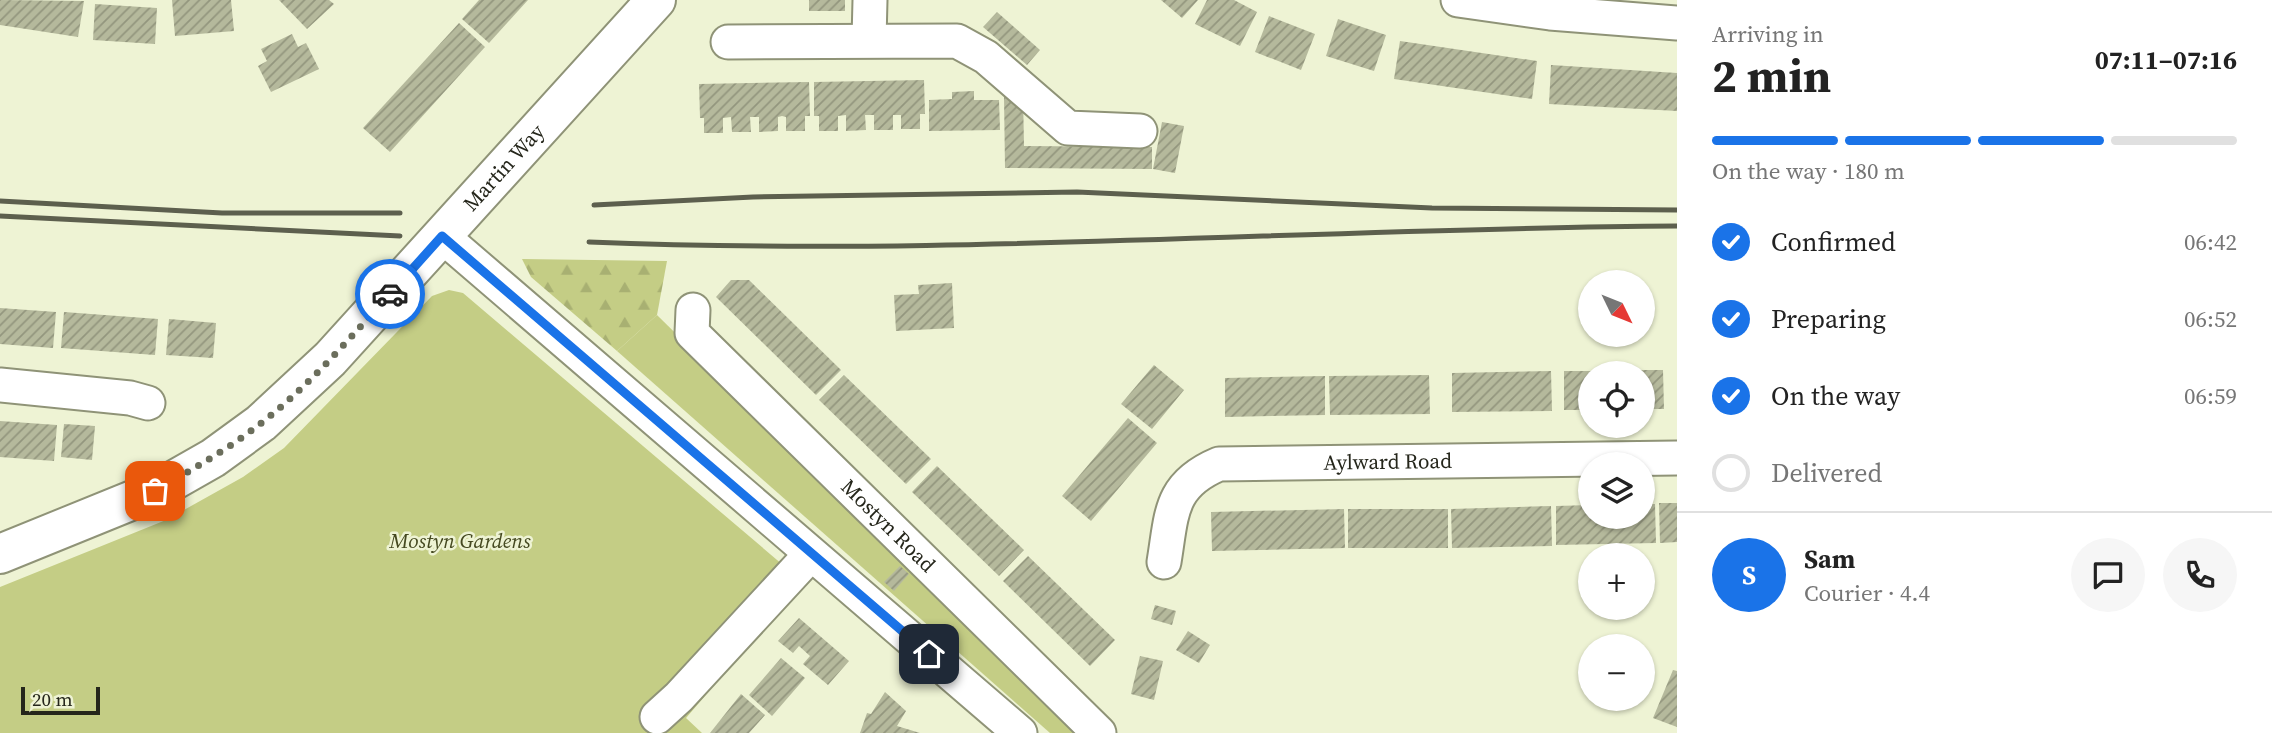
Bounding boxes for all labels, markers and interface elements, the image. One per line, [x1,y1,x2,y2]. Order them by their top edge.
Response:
text: Arriving in [1712,18,1824,50]
text: 07:11–07:16 [2095,42,2237,78]
text: 2 min [1712,44,1831,107]
street label: Martin Way [456,117,551,217]
text: On the way · 180 m [1712,155,1905,187]
icon: check [1712,223,1750,261]
text: Confirmed [1771,224,1896,260]
text: 06:42 [2184,226,2237,258]
courier [355,259,425,329]
north arrow [1578,270,1656,346]
map controls [1578,270,1655,711]
icon: car [371,275,409,313]
icon: check [1712,300,1750,338]
text: Preparing [1771,301,1886,337]
text: 06:52 [2184,303,2237,335]
button: locate [1578,361,1655,438]
icon: check [1712,377,1750,415]
text: On the way [1771,378,1900,414]
text: 06:59 [2184,380,2237,412]
street label: Aylward Road [1323,446,1452,477]
button: layers [1578,452,1655,529]
text: Delivered [1771,455,1882,491]
pin [125,461,185,521]
icon: bag [136,472,174,510]
street label: Mostyn Road [835,472,942,579]
park label: Mostyn Gardens [388,526,531,555]
button: chat [2071,538,2145,612]
button: phone [2163,538,2237,612]
text: Sam [1804,541,1855,577]
button: + [1578,543,1655,620]
text: S [1742,557,1756,593]
text: Courier · 4.4 [1804,577,1930,609]
pin [899,624,959,684]
button: − [1578,634,1655,711]
icon: home [910,635,948,673]
scale bar [21,684,100,716]
text: 20 m [32,686,73,712]

